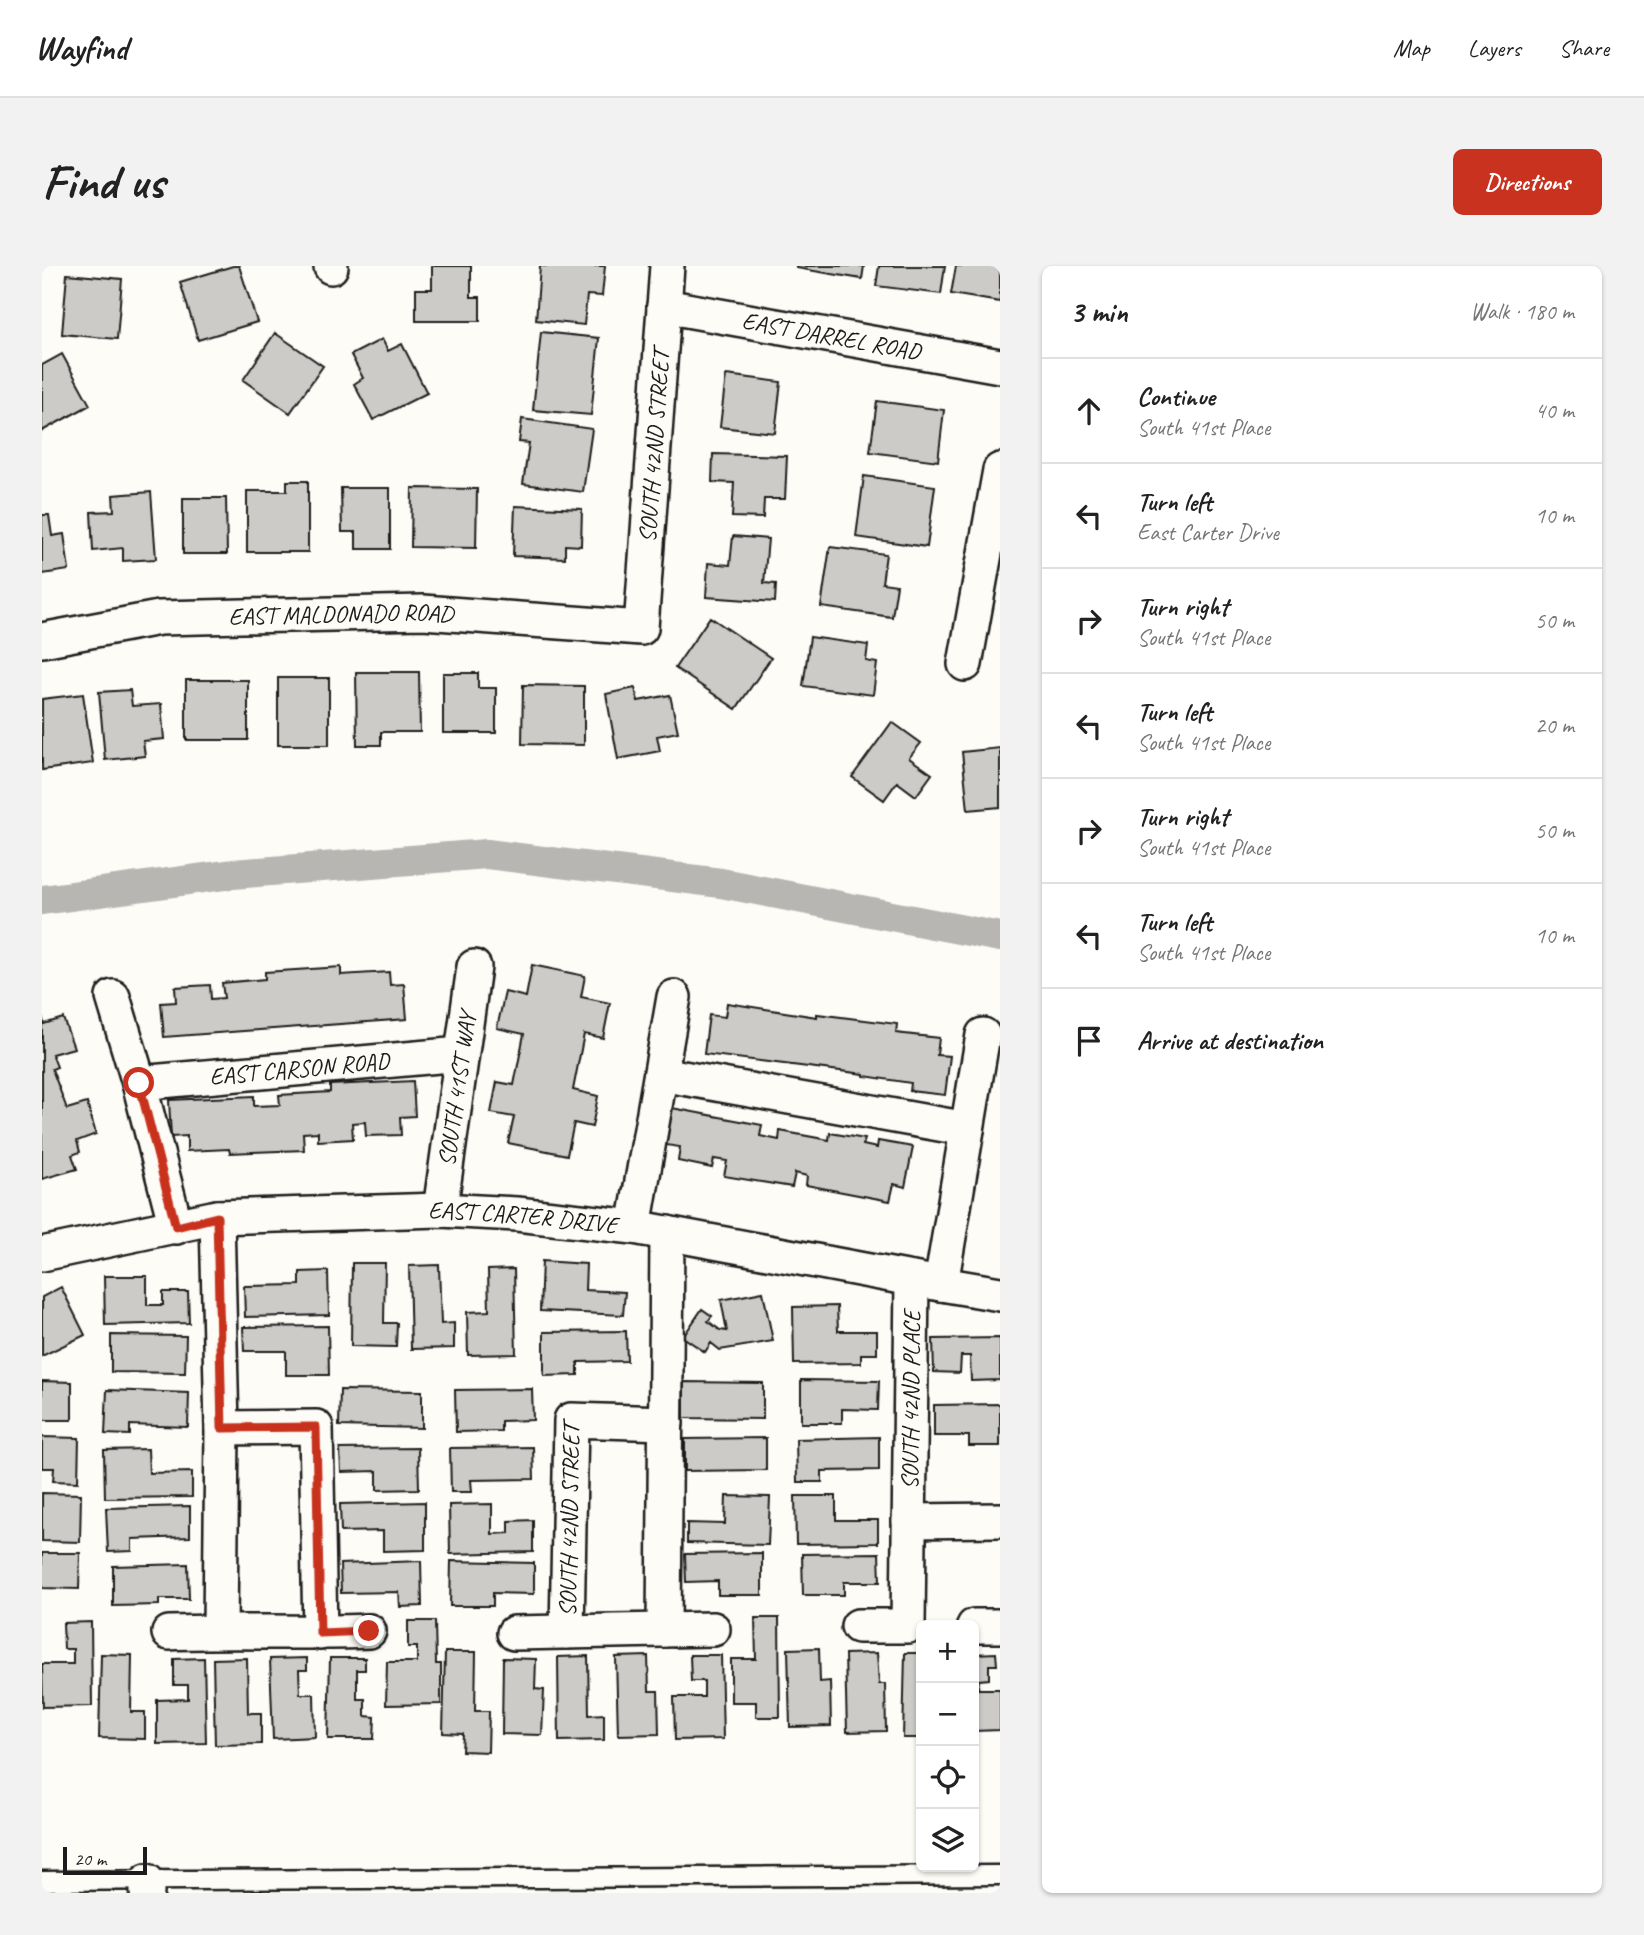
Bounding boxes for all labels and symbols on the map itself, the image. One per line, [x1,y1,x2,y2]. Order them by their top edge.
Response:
street label: EAST DARREL ROAD [740,305,925,367]
street label: SOUTH 42ND STREET [632,343,676,543]
street label: EAST MALDONADO ROAD [228,597,456,631]
street label: SOUTH 41ST WAY [431,1005,483,1168]
street label: EAST CARSON ROAD [208,1045,393,1092]
route start [123,1067,154,1098]
street label: EAST CARTER DRIVE [428,1195,622,1240]
street label: SOUTH 42ND PLACE [895,1308,927,1490]
street label: SOUTH 42ND STREET [552,1417,586,1617]
route end [353,1615,384,1646]
scale bar [63,1844,147,1876]

